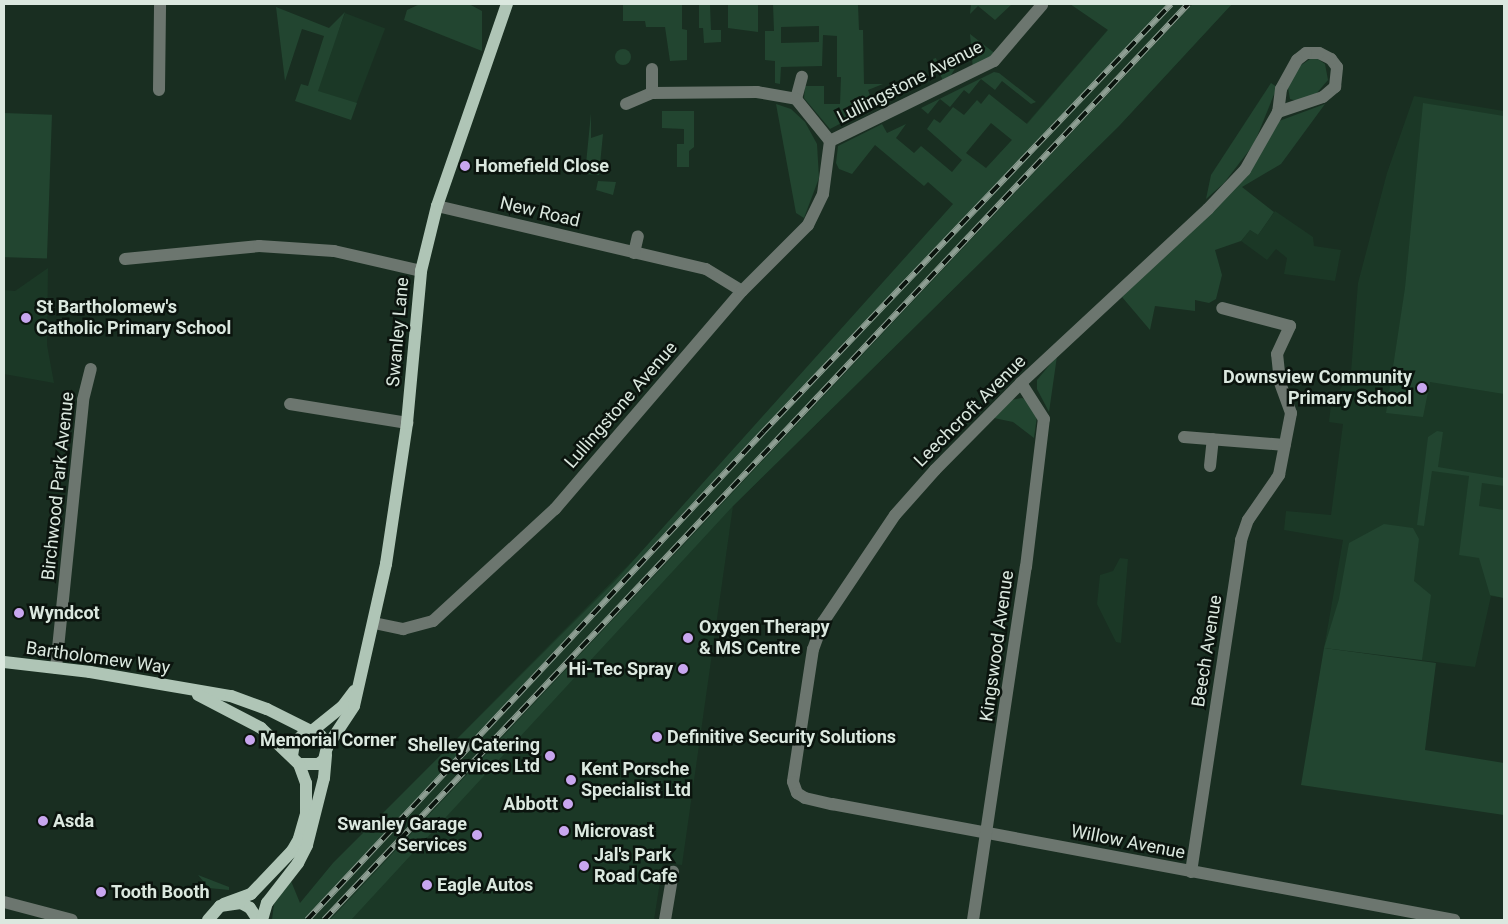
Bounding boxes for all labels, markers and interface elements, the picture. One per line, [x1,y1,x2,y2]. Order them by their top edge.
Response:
street label: Lullingstone Avenue [834,36,986,128]
place label: Homefield Close [475,155,609,177]
marker: Homefield Close [459,160,471,172]
street label: New Road [498,192,582,232]
street label: Swanley Lane [382,276,414,388]
place label: St Bartholomew's Catholic Primary School [36,297,231,340]
marker: St Bartholomew's Catholic Primary School [20,312,32,324]
street label: Lullingstone Avenue [560,337,682,473]
street label: Leechcroft Avenue [910,351,1030,471]
place label: Downsview Community Primary School [1223,367,1412,409]
marker: Downsview Community Primary School [1416,382,1428,394]
street label: Birchwood Park Avenue [37,391,79,581]
street label: Kingswood Avenue [976,569,1018,723]
street label: Beech Avenue [1187,594,1227,708]
place label: Wyndcot [29,602,100,624]
marker: Wyndcot [13,607,25,619]
place label: Oxygen Therapy & MS Centre [699,617,830,660]
marker: Oxygen Therapy & MS Centre [681,631,695,645]
street label: Bartholomew Way [24,637,172,679]
place label: Hi-Tec Spray [568,658,673,680]
marker: Hi-Tec Spray [677,663,689,675]
place label: Definitive Security Solutions [667,726,896,748]
place label: Memorial Corner [260,729,396,751]
marker: Definitive Security Solutions [651,731,663,743]
marker: Memorial Corner [244,734,256,746]
place label: Shelley Catering Services Ltd [407,735,540,778]
marker: Shelley Catering Services Ltd [544,750,556,762]
place label: Kent Porsche Specialist Ltd [581,759,691,802]
marker: Kent Porsche Specialist Ltd [565,774,577,786]
place label: Abbott [503,793,558,815]
marker: Abbott [562,798,574,810]
place label: Asda [53,810,94,832]
place label: Swanley Garage Services [337,814,467,856]
marker: Asda [37,815,49,827]
place label: Microvast [574,820,654,842]
street label: Willow Avenue [1069,820,1187,864]
marker: Microvast [558,825,570,837]
marker: Swanley Garage Services [471,829,483,841]
place label: Jal's Park Road Cafe [594,845,677,888]
marker: Jal's Park Road Cafe [578,860,590,872]
place label: Eagle Autos [437,874,533,896]
marker: Eagle Autos [421,879,433,891]
place label: Tooth Booth [111,881,210,903]
marker: Tooth Booth [95,886,107,898]

